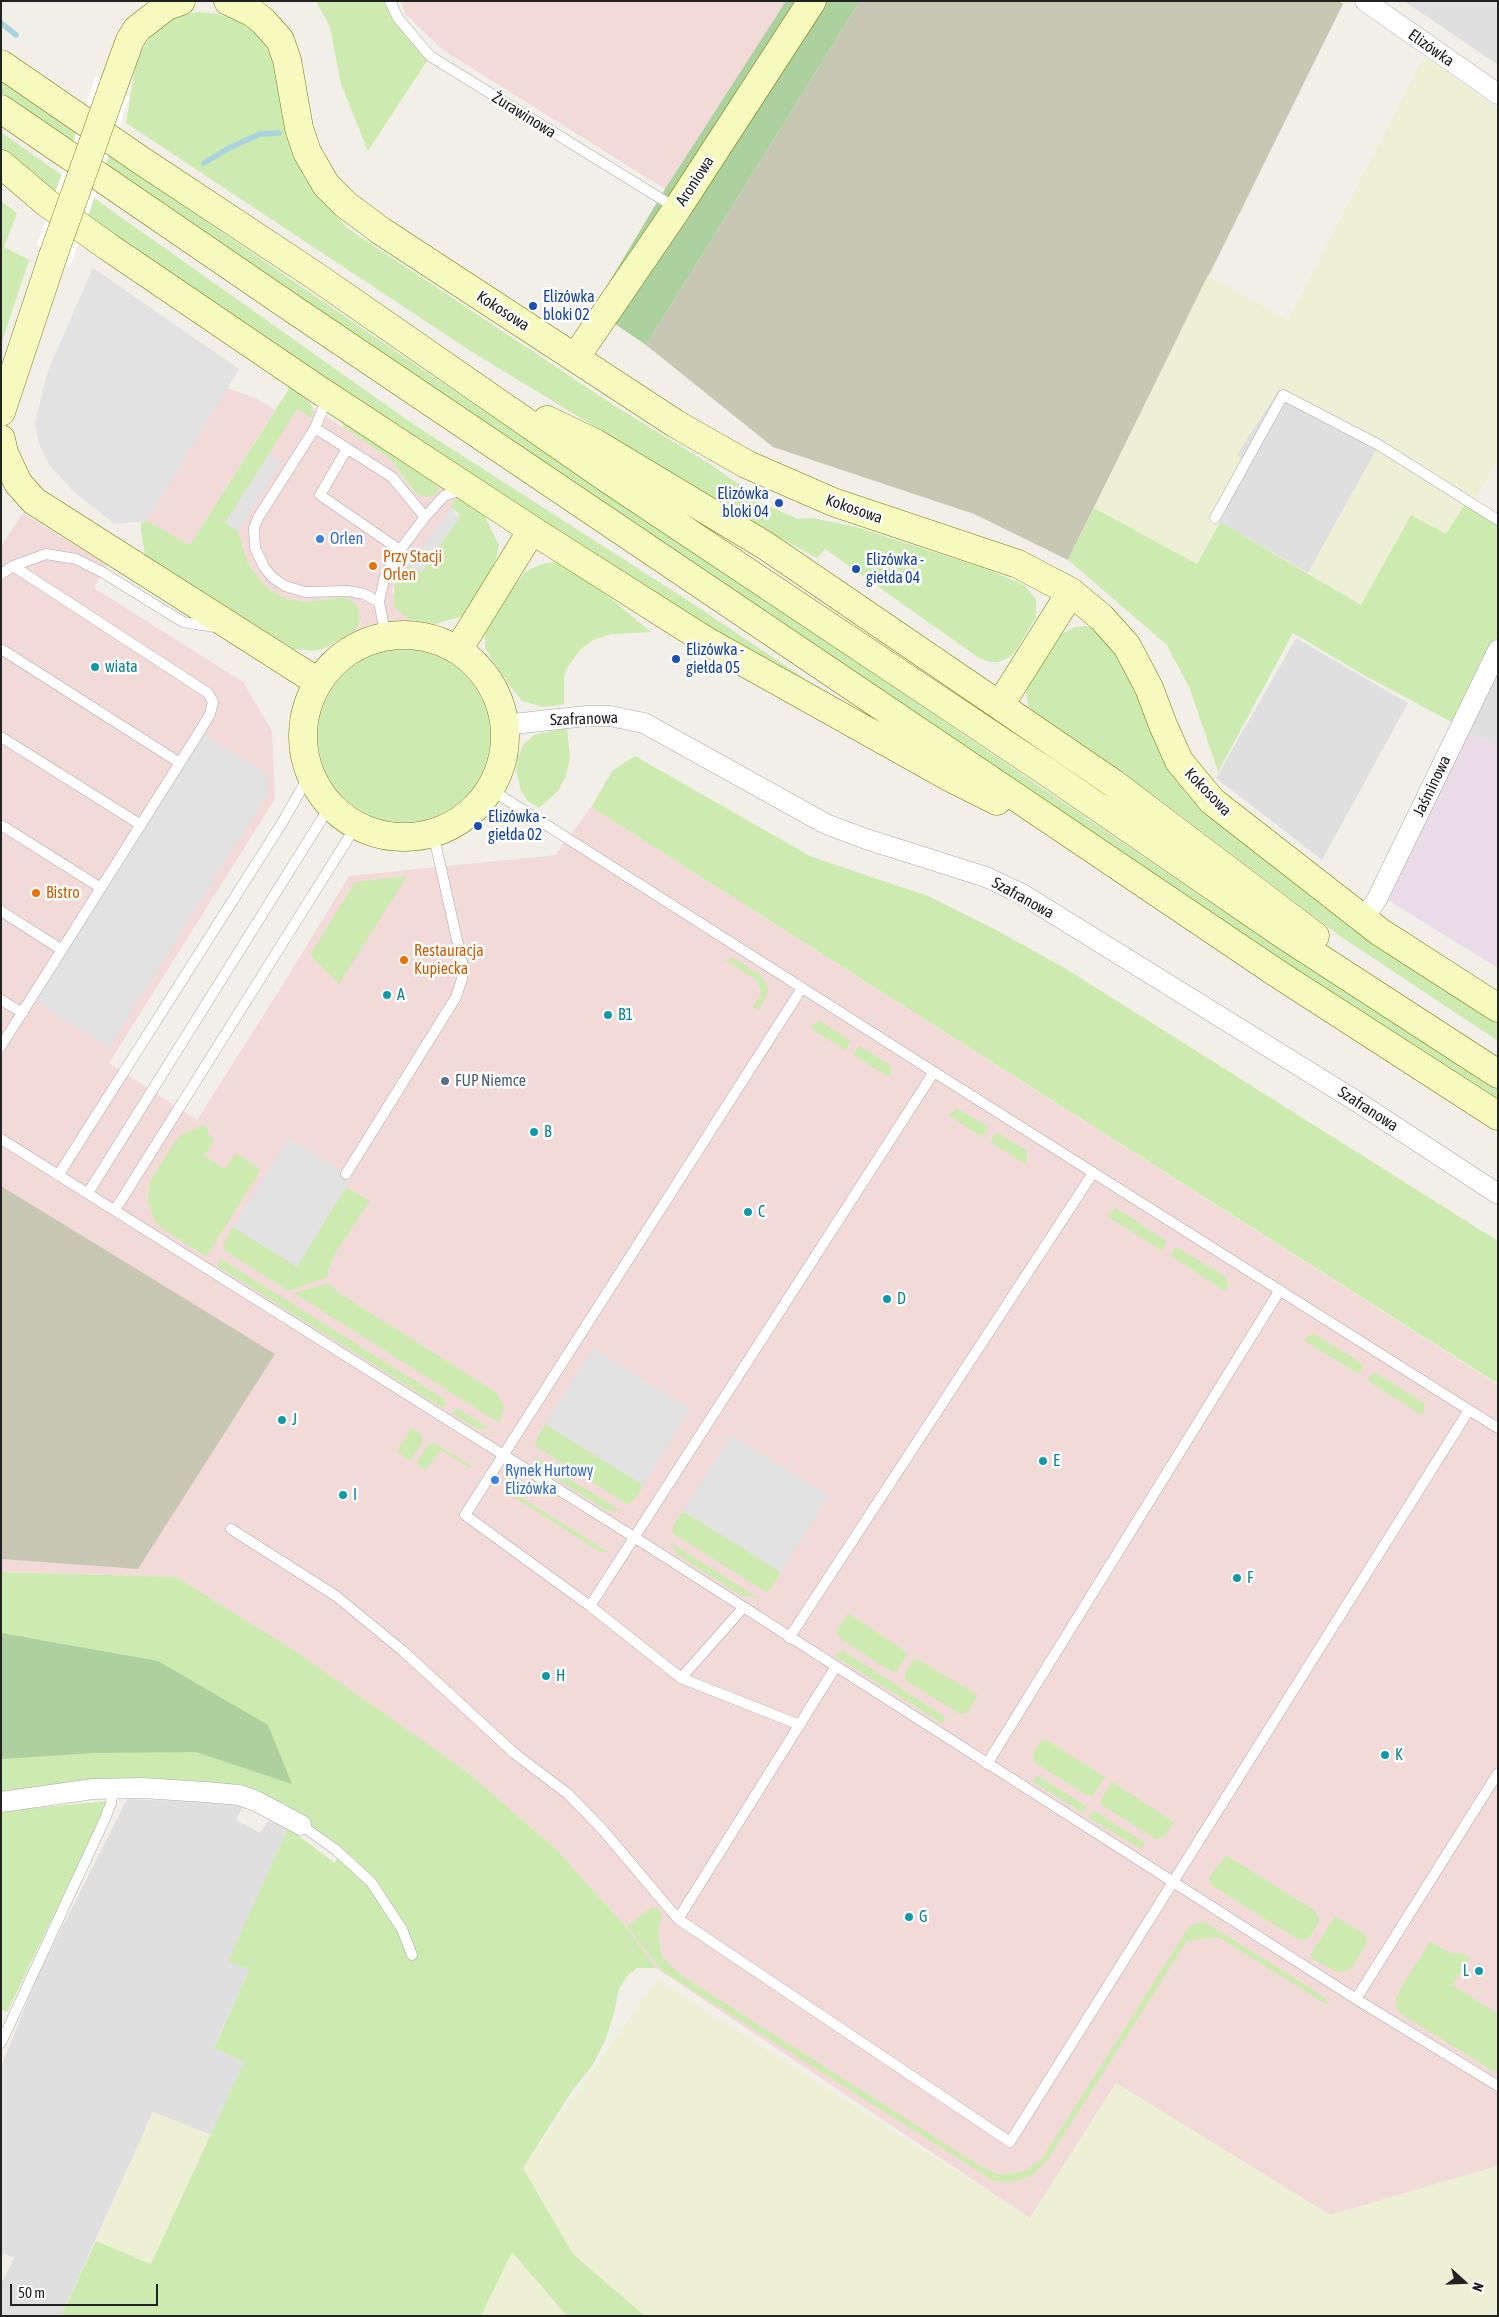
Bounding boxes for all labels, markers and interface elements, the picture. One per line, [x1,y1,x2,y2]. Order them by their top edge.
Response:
street label: Elizówka [1404,25,1458,71]
street label: Żurawinowa [488,88,560,142]
street label: Aroniowa [672,152,718,210]
street label: Kokosowa [473,287,533,335]
place label: Elizówka bloki 02 [543,287,595,325]
marker: Elizówka bloki 02 [527,300,539,312]
place label: Elizówka bloki 04 [717,484,769,522]
street label: Kokosowa [823,490,885,528]
marker: Elizówka bloki 04 [773,497,785,509]
place label: Orlen [330,529,363,549]
marker: Orlen [314,533,326,545]
place label: Przy Stacji Orlen [383,547,442,585]
place label: Elizówka - giełda 04 [866,550,924,588]
marker: Przy Stacji Orlen [367,560,379,572]
marker: Elizówka - giełda 04 [850,563,862,575]
place label: Elizówka - giełda 05 [686,640,744,678]
marker: Elizówka - giełda 05 [670,653,682,665]
place label: wiata [105,657,138,677]
marker: wiata [89,661,101,673]
street label: Szafranowa [550,708,618,730]
street label: Jaśminowa [1409,752,1455,820]
street label: Kokosowa [1181,764,1235,820]
place label: Elizówka - giełda 02 [488,807,546,845]
marker: Elizówka - giełda 02 [472,820,484,832]
street label: Szafranowa [989,873,1057,923]
place label: Bistro [46,883,80,903]
marker: Bistro [30,887,42,899]
place label: Restauracja Kupiecka [414,941,484,979]
marker: Restauracja Kupiecka [398,954,410,966]
place label: A [397,985,405,1005]
marker: A [381,989,393,1001]
place label: B1 [618,1005,633,1025]
marker: B1 [602,1009,614,1021]
place label: FUP Niemce [455,1071,526,1091]
marker: FUP Niemce [439,1075,451,1087]
street label: Szafranowa [1334,1082,1402,1136]
place label: B [544,1122,552,1142]
marker: B [528,1126,540,1138]
place label: C [758,1202,765,1222]
marker: C [742,1206,754,1218]
place label: D [897,1289,906,1309]
marker: D [881,1293,893,1305]
place label: J [292,1410,297,1430]
marker: J [276,1414,288,1426]
place label: E [1053,1451,1060,1471]
marker: E [1037,1455,1049,1467]
place label: Rynek Hurtowy Elizówka [505,1461,593,1499]
marker: Rynek Hurtowy Elizówka [489,1474,501,1486]
place label: I [353,1485,357,1505]
marker: I [337,1489,349,1501]
place label: F [1247,1568,1253,1588]
marker: F [1231,1572,1243,1584]
place label: H [556,1666,565,1686]
marker: H [540,1670,552,1682]
place label: K [1395,1745,1403,1765]
marker: K [1379,1749,1391,1761]
place label: G [919,1907,927,1927]
marker: G [903,1911,915,1923]
place label: L [1463,1961,1469,1981]
marker: L [1473,1965,1485,1977]
north arrow [1439,2257,1489,2307]
scale bar [12,2274,160,2306]
text: N [1469,2281,1487,2294]
text: 50 m [18,2284,45,2301]

